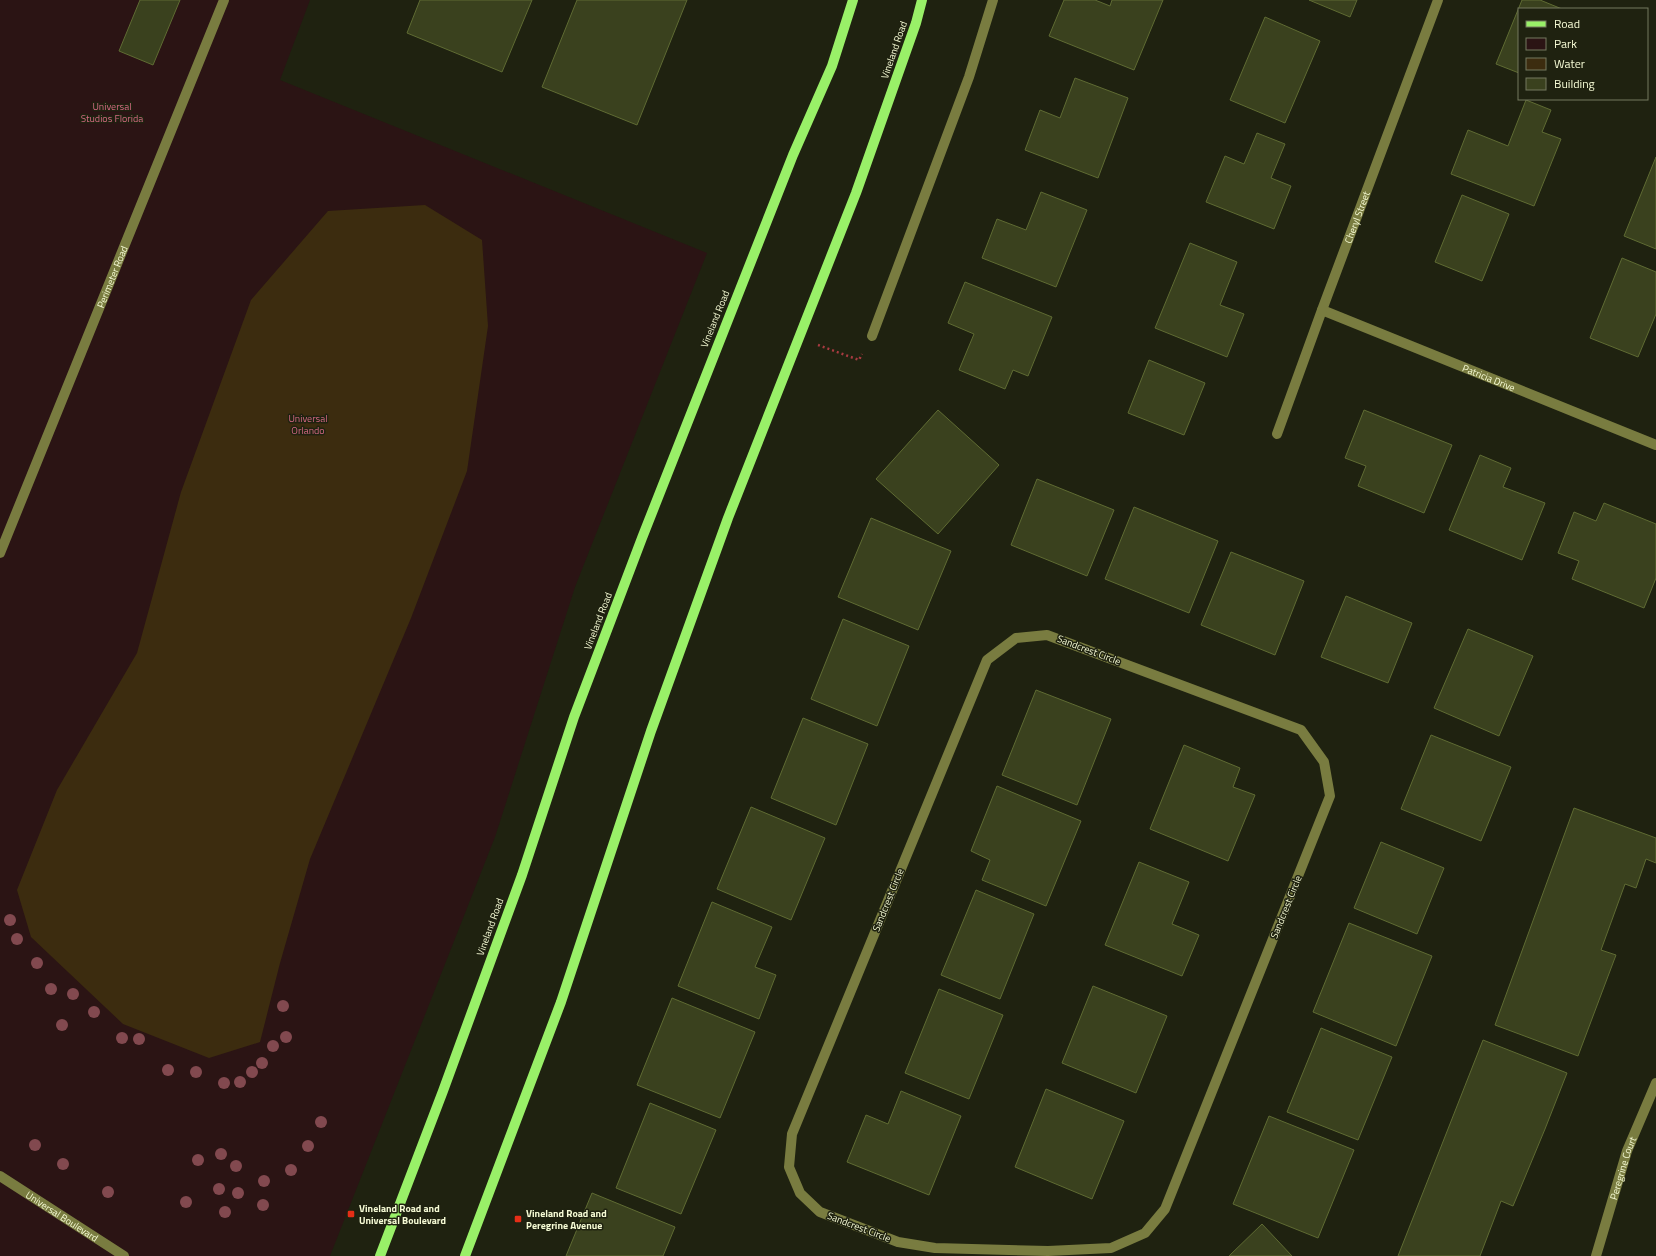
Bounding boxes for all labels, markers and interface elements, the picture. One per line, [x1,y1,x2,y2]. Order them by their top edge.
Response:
legend [1518,8,1648,100]
text: Road [1554,14,1580,33]
street label: Vineland Road [877,19,911,81]
text: Park [1554,34,1577,53]
text: Water [1554,54,1585,73]
text: Building [1554,74,1595,93]
park label: Universal Studios Florida [81,99,143,126]
street label: Cheryl Street [1340,189,1373,245]
street label: Perimeter Road [93,243,131,310]
street label: Vineland Road [697,288,733,350]
street label: Patricia Drive [1460,360,1518,395]
park label: Universal Orlando [288,411,328,438]
street label: Vineland Road [580,590,616,652]
street label: Sandcrest Circle [1055,631,1123,669]
street label: Sandcrest Circle [869,866,907,934]
street label: Sandcrest Circle [1267,873,1305,941]
street label: Vineland Road [473,896,507,958]
street label: Peregrine Court [1606,1133,1640,1201]
street label: Universal Boulevard [23,1187,102,1245]
place label: Vineland Road and Universal Boulevard [359,1201,446,1228]
place label: Vineland Road and Peregrine Avenue [526,1206,607,1233]
street label: Sandcrest Circle [825,1208,893,1246]
marker: Vineland Road and Universal Boulevard [346,1209,356,1219]
marker: Vineland Road and Peregrine Avenue [513,1214,523,1224]

